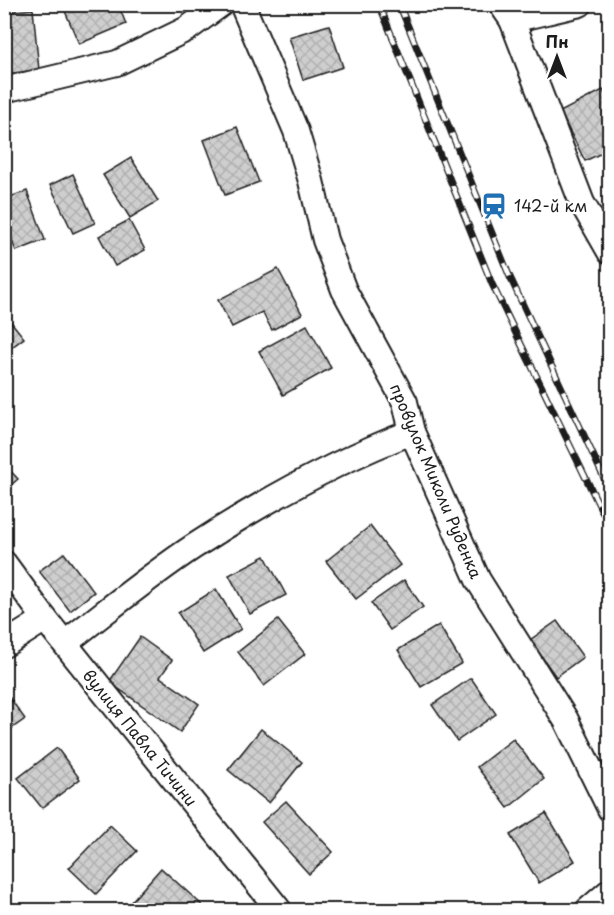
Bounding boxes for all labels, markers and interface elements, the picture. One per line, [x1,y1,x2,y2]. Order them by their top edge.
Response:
north arrow [527,27,587,87]
text: Пн [545,29,569,53]
station icon: 142-й км [479,191,509,221]
place label: 142-й км [514,193,587,217]
street label: провулок Миколи Руденка [385,379,489,582]
street label: вулиця Павла Тичини [78,664,204,811]

